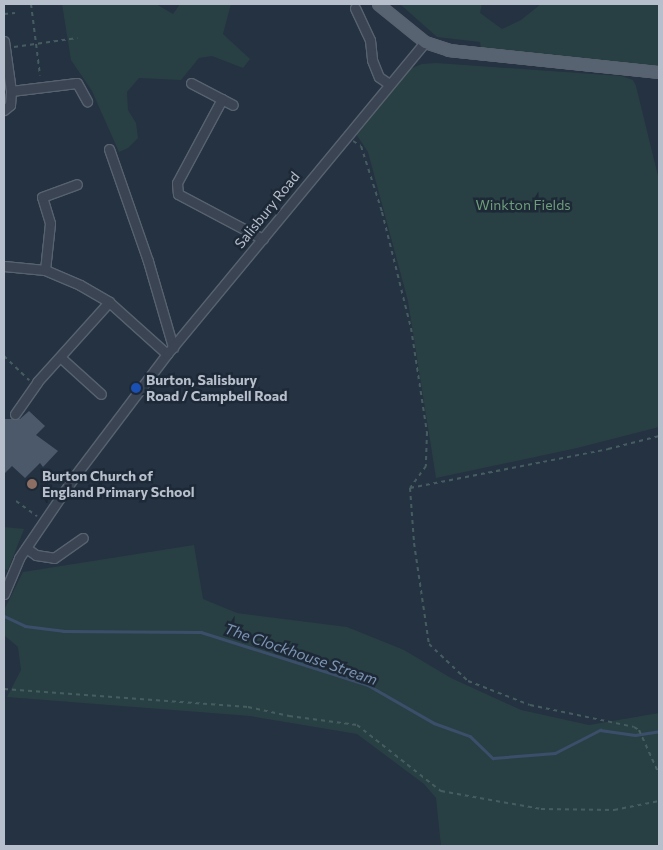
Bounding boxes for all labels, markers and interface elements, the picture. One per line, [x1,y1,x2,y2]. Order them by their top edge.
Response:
street label: Salisbury Road [231,168,303,252]
park label: Winkton Fields [475,197,571,213]
place label: Burton, Salisbury Road / Campbell Road [146,372,287,404]
marker: Burton, Salisbury Road / Campbell Road [130,382,142,394]
place label: Burton Church of England Primary School [42,468,195,501]
marker: Burton Church of England Primary School [26,478,38,490]
water label: The Clockhouse Stream [222,619,380,689]

